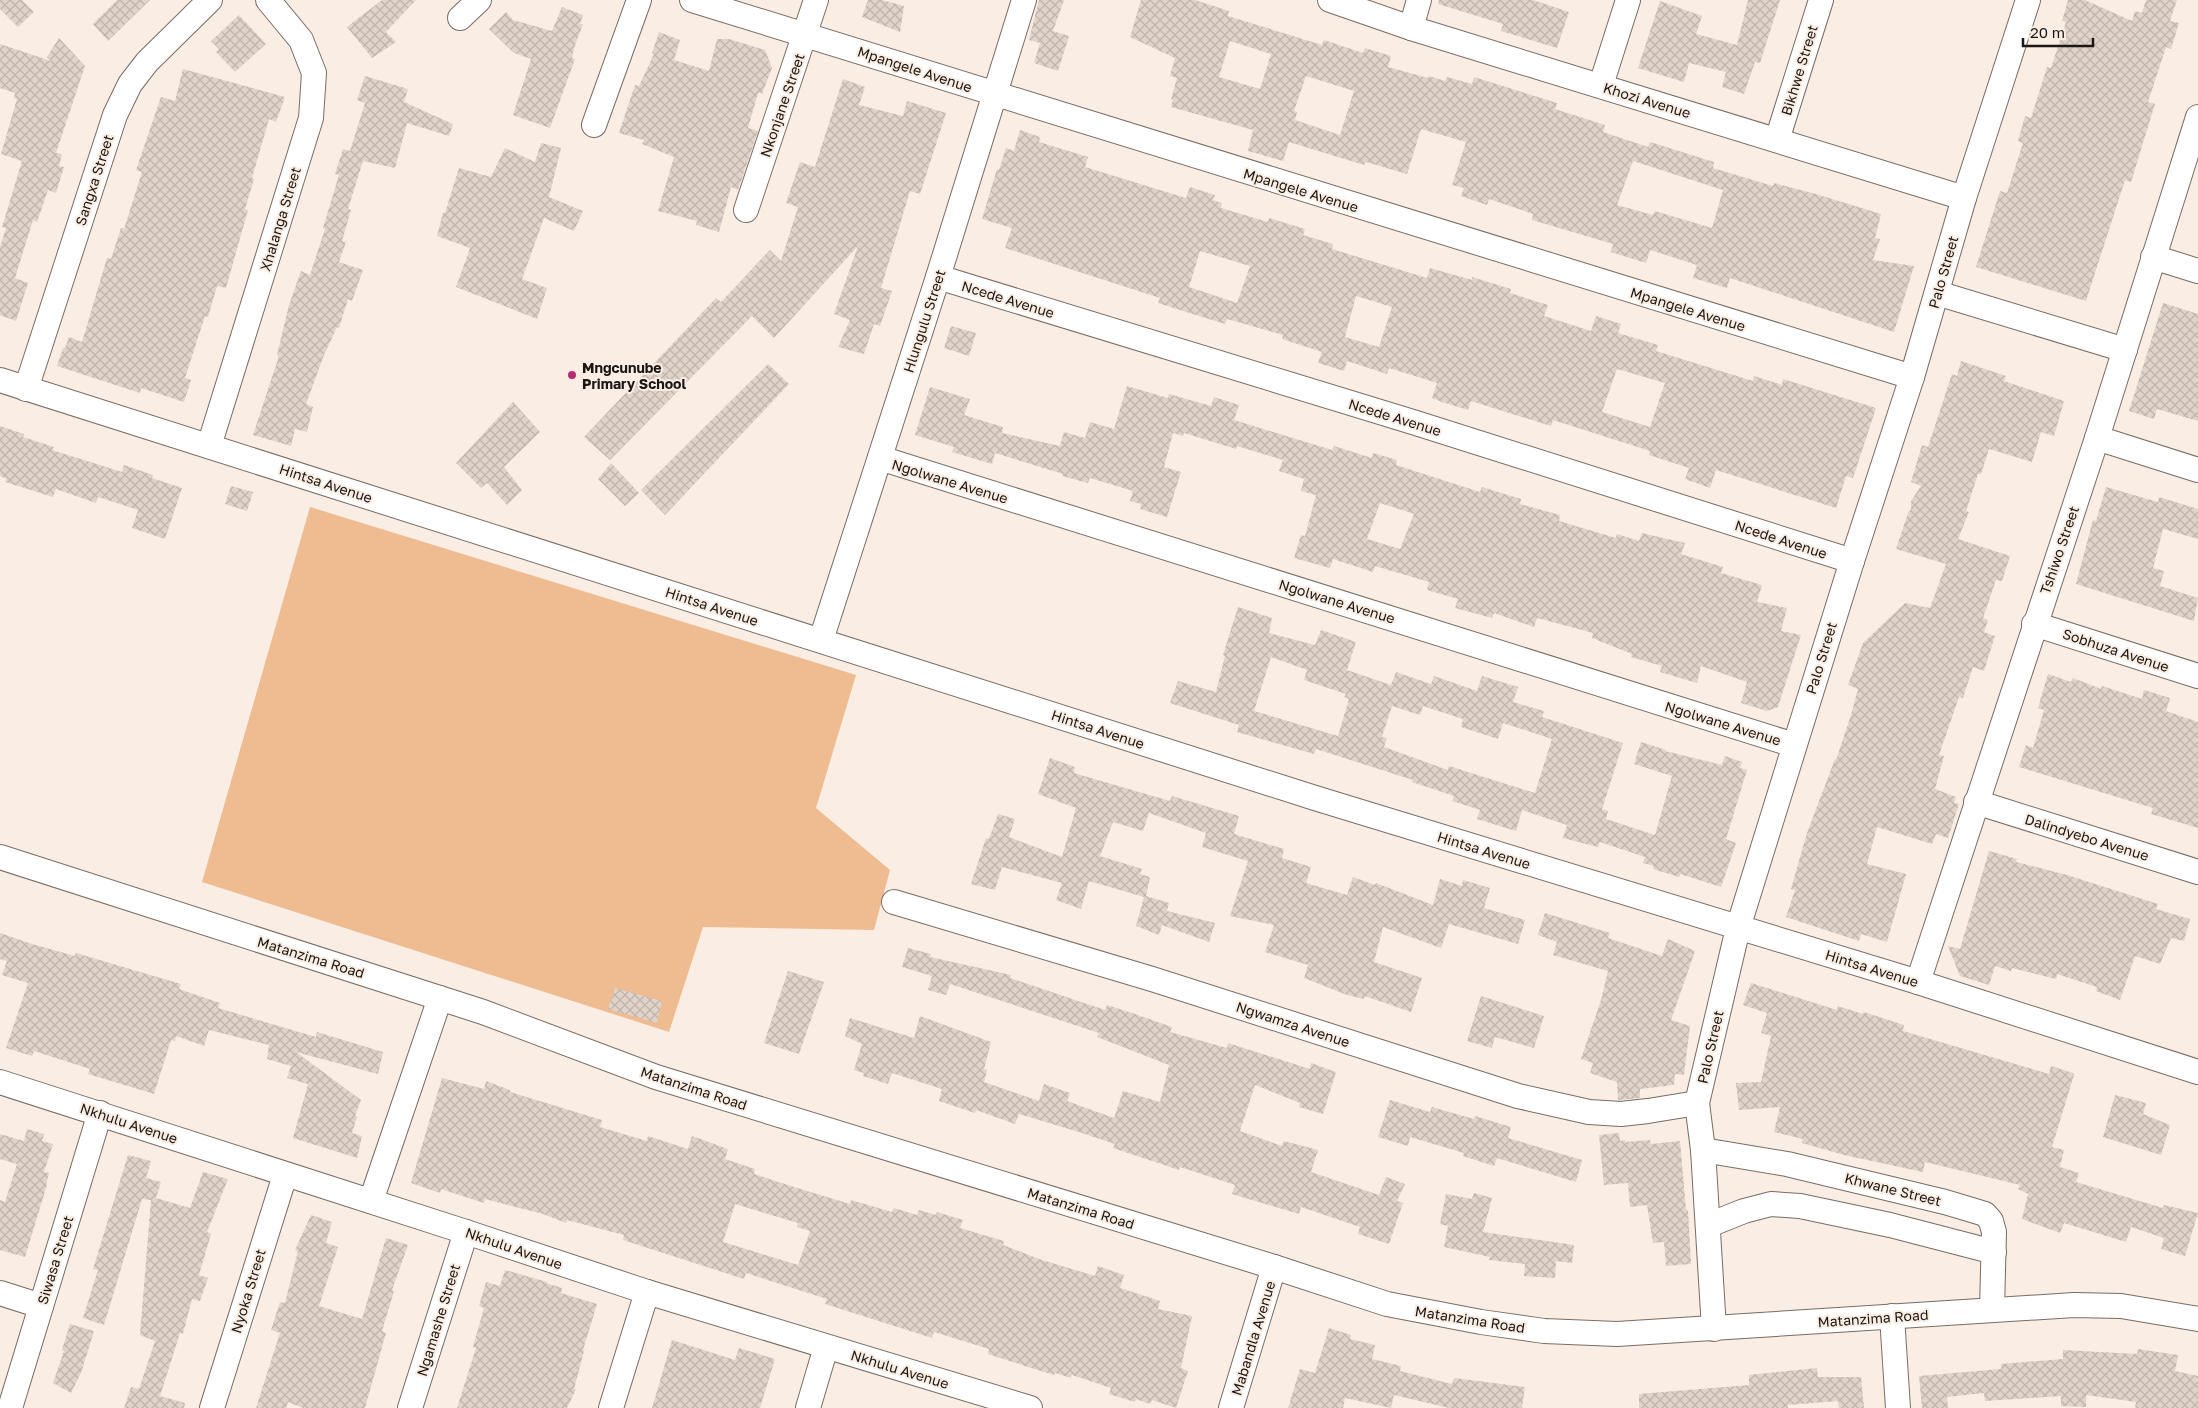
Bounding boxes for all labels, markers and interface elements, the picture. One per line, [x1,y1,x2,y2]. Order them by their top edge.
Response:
scale bar [2023,15,2093,47]
street label: Bikhwe Street [1777,23,1821,117]
text: 20 m [2030,23,2065,41]
street label: Mpangele Avenue [856,42,974,96]
street label: Nkonjane Street [756,51,808,159]
street label: Khozi Avenue [1601,79,1693,121]
street label: Sangxa Street [71,132,117,228]
street label: Mpangele Avenue [1241,164,1361,216]
street label: Xhalanga Street [256,165,304,273]
street label: Palo Street [1925,234,1961,310]
street label: Hlungulu Street [899,267,949,375]
street label: Ncede Avenue [960,277,1056,321]
street label: Mpangele Avenue [1628,283,1748,335]
place label: Mngcunube Primary School [582,359,686,392]
marker: Mngcunube Primary School [566,369,578,381]
street label: Ncede Avenue [1347,395,1443,439]
street label: Ngolwane Avenue [890,455,1010,507]
street label: Hintsa Avenue [277,460,375,506]
street label: Tshiwo Street [2036,504,2082,596]
street label: Ncede Avenue [1733,516,1829,562]
street label: Ngolwane Avenue [1277,575,1397,627]
street label: Hintsa Avenue [663,583,761,629]
street label: Palo Street [1802,620,1840,696]
street label: Sobhuza Avenue [2061,625,2171,675]
street label: Ngolwane Avenue [1663,697,1783,749]
street label: Hintsa Avenue [1049,706,1147,752]
street label: Dalindyebo Avenue [2023,810,2151,864]
street label: Hintsa Avenue [1435,828,1533,872]
street label: Matanzima Road [255,933,367,981]
street label: Hintsa Avenue [1823,946,1921,990]
street label: Ngwamza Avenue [1234,998,1352,1050]
street label: Palo Street [1693,1009,1727,1085]
street label: Matanzima Road [639,1063,749,1113]
street label: Nkhulu Avenue [78,1099,180,1147]
street label: Khwane Street [1843,1169,1943,1209]
street label: Matanzima Road [1025,1184,1137,1232]
street label: Siwasa Street [33,1214,77,1306]
street label: Nkhulu Avenue [463,1223,565,1273]
street label: Nyoka Street [227,1247,269,1335]
street label: Ngamashe Street [413,1262,463,1378]
street label: Mabandla Avenue [1227,1279,1279,1397]
street label: Matanzima Road [1414,1302,1526,1336]
street label: Matanzima Road [1817,1306,1929,1330]
street label: Nkhulu Avenue [849,1346,951,1392]

